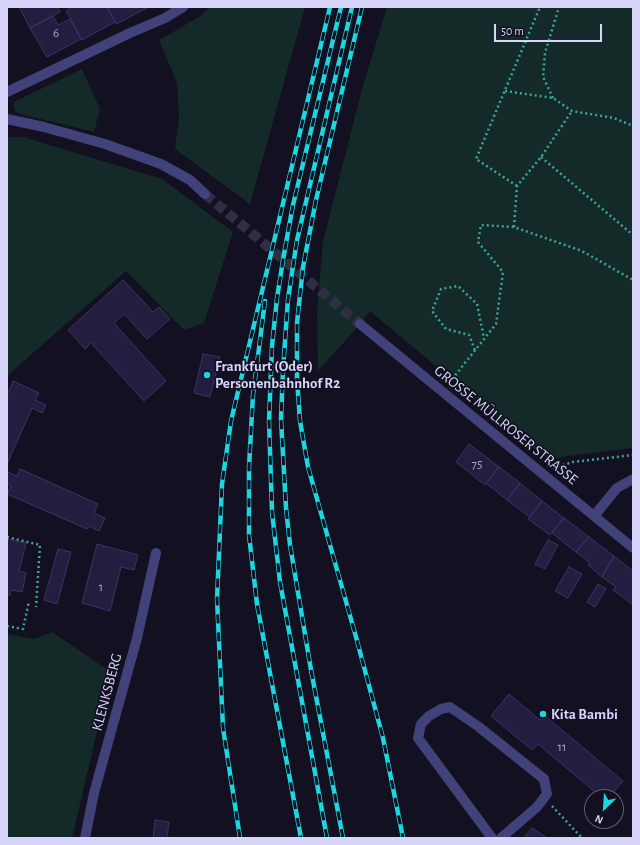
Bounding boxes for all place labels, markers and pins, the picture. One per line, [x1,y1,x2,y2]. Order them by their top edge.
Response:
place label: Frankfurt (Oder) Personenbahnhof R2 [215,357,340,392]
marker: Frankfurt (Oder) Personenbahnhof R2 [202,370,212,380]
place label: Kita Bambi [551,705,618,723]
marker: Kita Bambi [538,709,548,719]

